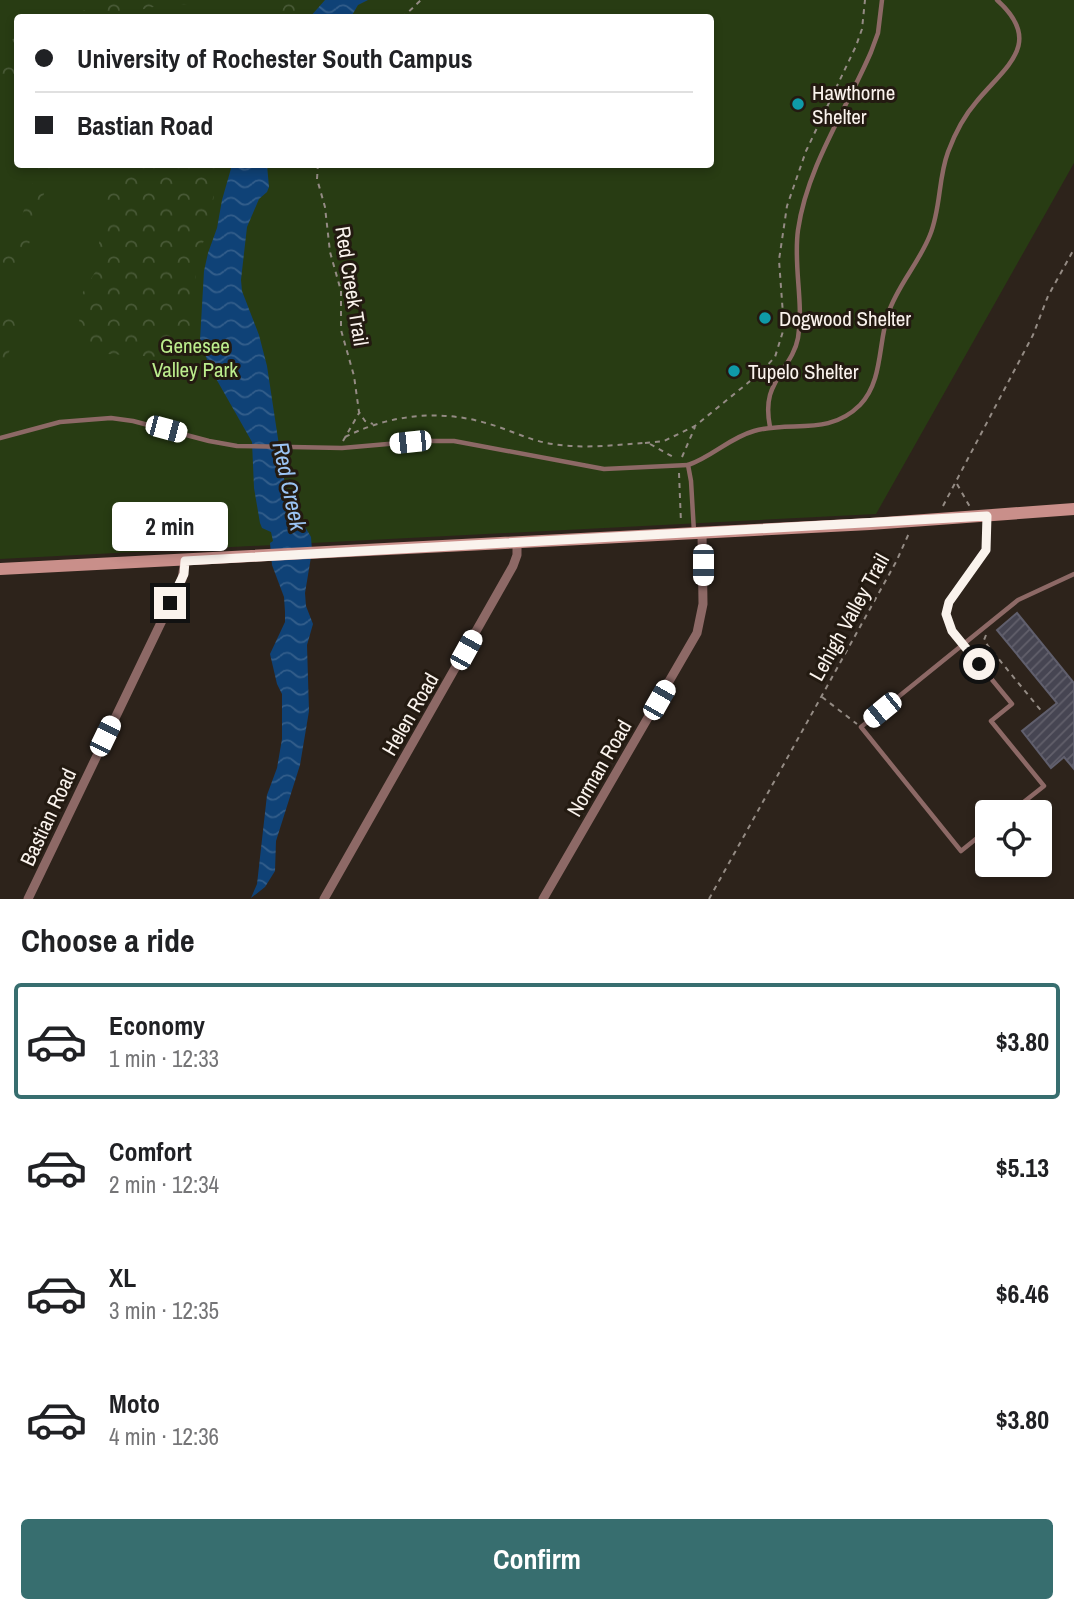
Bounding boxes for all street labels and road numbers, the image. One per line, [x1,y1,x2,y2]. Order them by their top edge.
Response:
street label: Red Creek Trail [328,224,376,348]
street label: Lehigh Valley Trail [802,548,896,686]
street label: Helen Road [375,667,445,761]
street label: Norman Road [560,714,638,822]
street label: Bastian Road [13,764,83,870]

